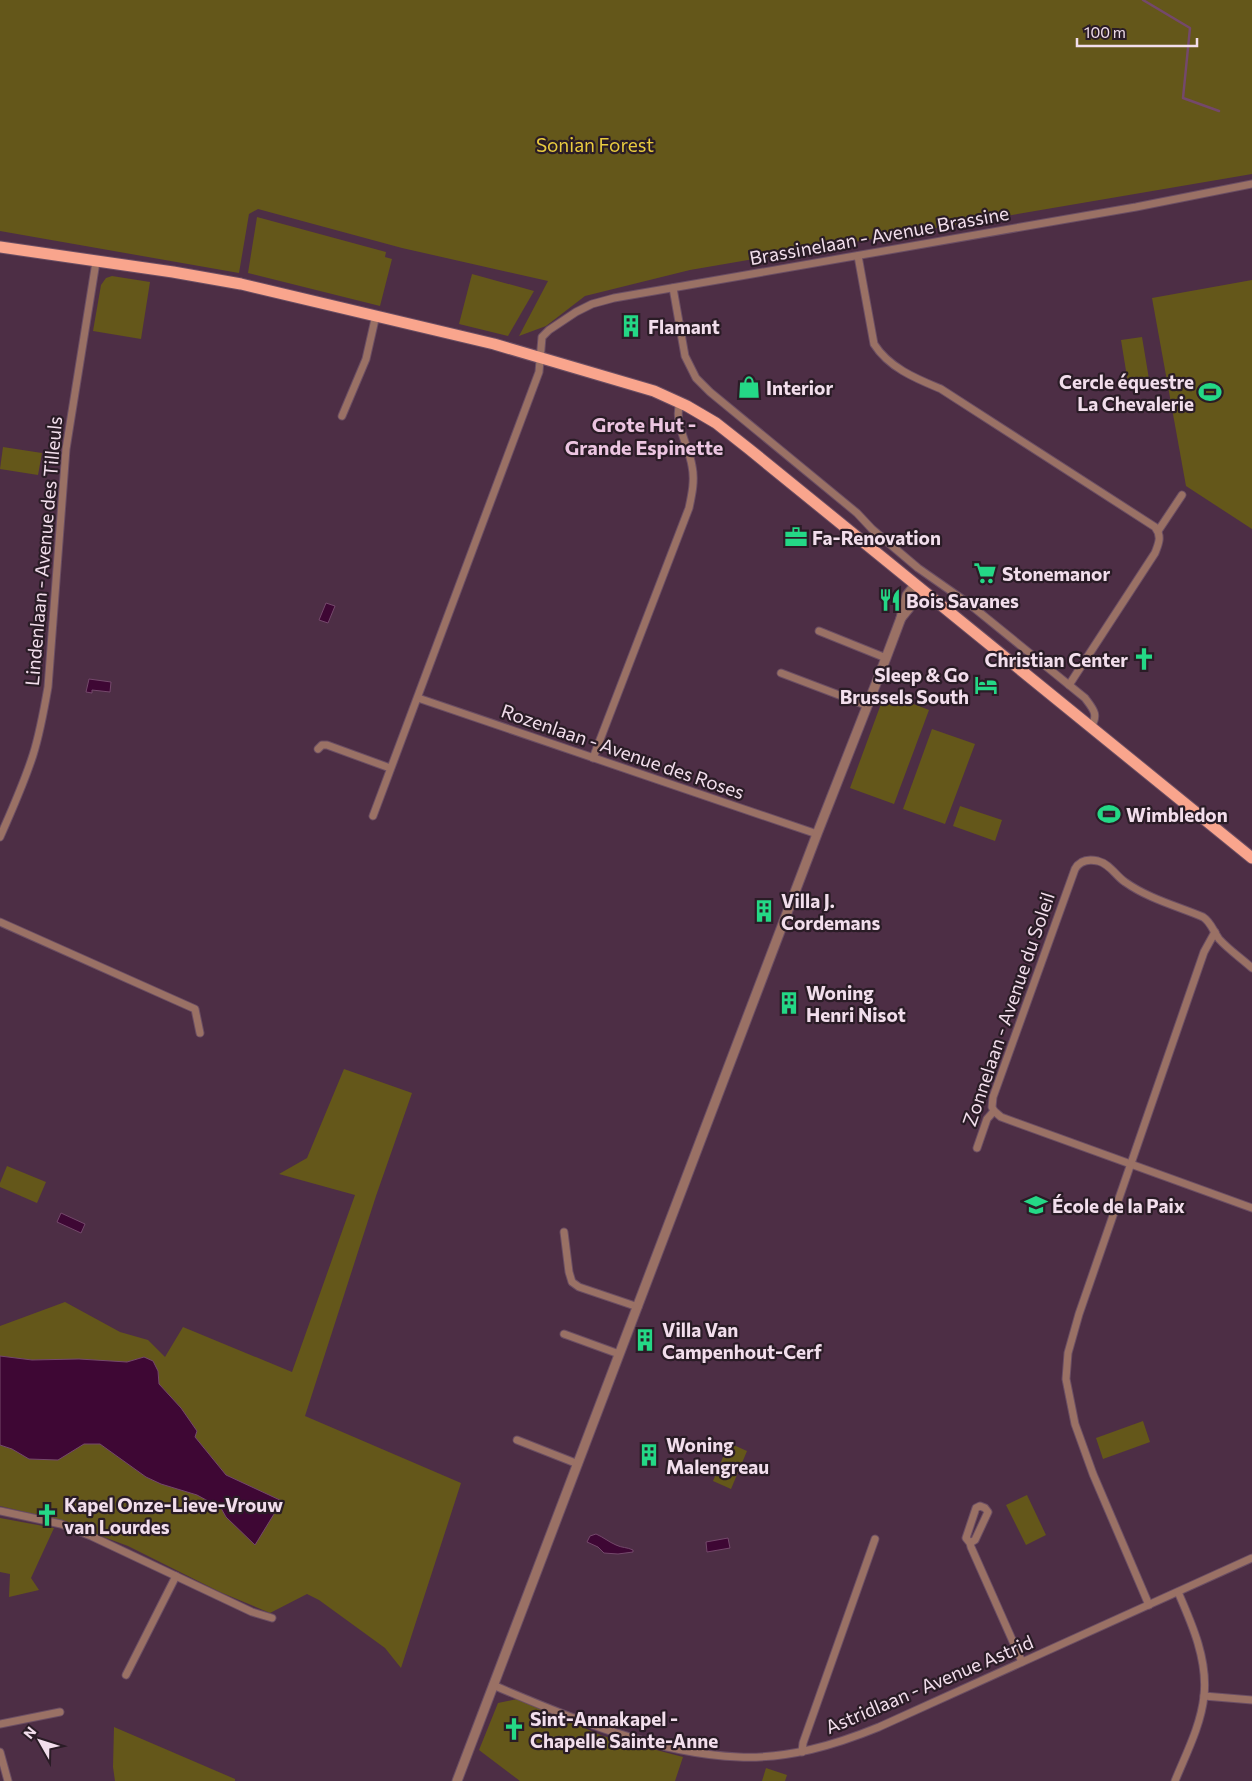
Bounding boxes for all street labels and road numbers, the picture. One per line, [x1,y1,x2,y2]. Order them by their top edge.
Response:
street label: Brassinelaan - Avenue Brassine [747,201,1011,269]
street label: Lindenlaan - Avenue des Tilleuls [20,415,66,687]
street label: Rozenlaan - Avenue des Roses [498,699,748,803]
street label: Zonnelaan - Avenue du Soleil [957,889,1059,1129]
street label: Astridlaan - Avenue Astrid [822,1630,1036,1738]

